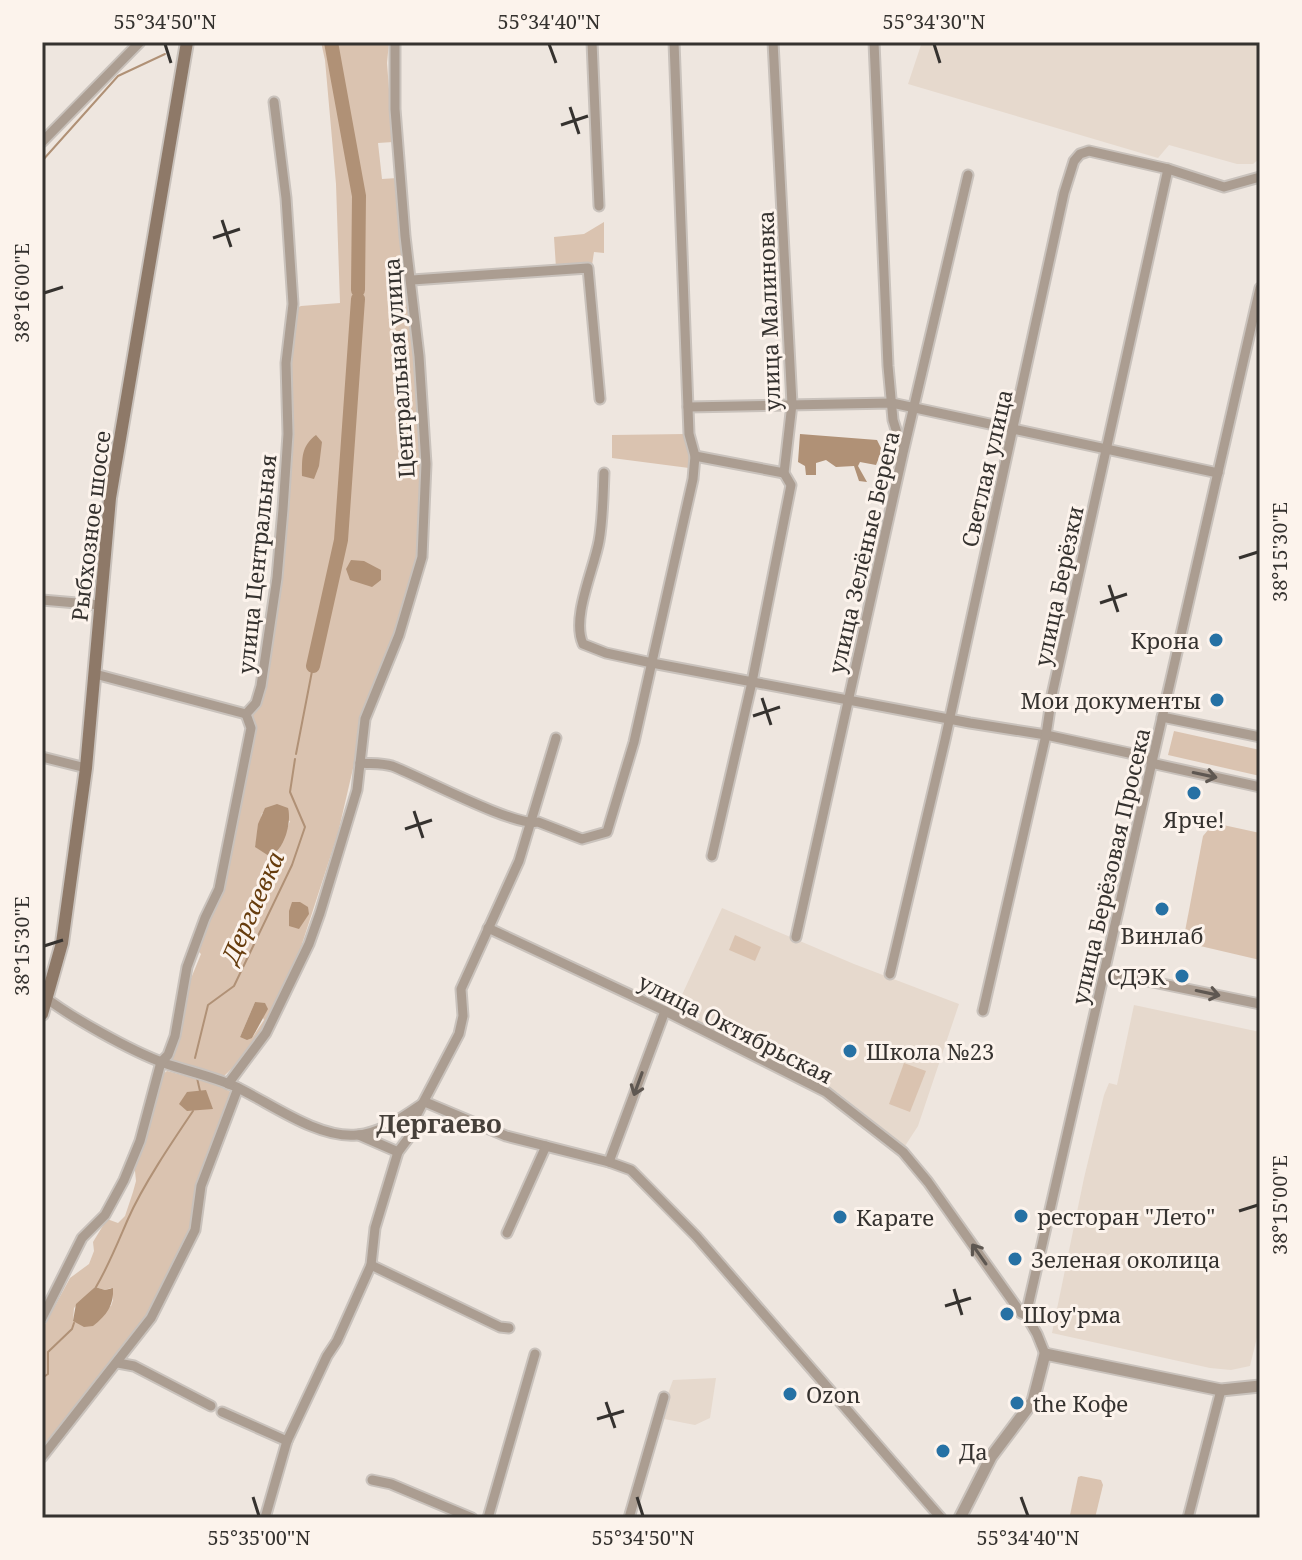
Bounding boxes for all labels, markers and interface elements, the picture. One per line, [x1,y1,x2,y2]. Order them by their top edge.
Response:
text: 55°34'50"N [114,8,216,35]
text: 55°34'40"N [498,8,600,35]
text: 55°34'30"N [883,8,985,35]
street label: улица Малиновка [750,210,786,412]
text: 38°16'00"E [8,243,35,343]
street label: Центральная улица [375,257,421,479]
street label: Светлая улица [953,386,1019,550]
street label: улица Зелёные Берега [820,428,906,676]
street label: Рыбхозное шоссе [63,429,117,623]
street label: улица Центральная [230,453,282,675]
text: 38°15'30"E [1266,502,1293,602]
street label: улица Берёзки [1026,503,1090,669]
place label: Крона [1131,625,1200,655]
marker: Крона [1207,631,1225,649]
place label: Мои документы [1020,685,1201,715]
marker: Мои документы [1208,691,1226,709]
street label: улица Берёзовая Просека [1064,725,1156,1007]
one-way arrow [1192,769,1218,784]
marker: Ярче! [1185,784,1203,802]
place label: Ярче! [1162,804,1225,834]
water label: Дергаевка [211,846,291,971]
text: 38°15'30"E [8,896,35,996]
marker: Винлаб [1153,900,1171,918]
place label: Винлаб [1121,920,1203,950]
place label: СДЭК [1107,961,1167,991]
street label: улица Октябрьская [634,966,838,1090]
marker: СДЭК [1173,967,1191,985]
one-way arrow [1195,987,1220,1002]
place label: Школа №23 [866,1036,994,1066]
marker: Школа №23 [841,1042,859,1060]
one-way arrow [630,1071,644,1096]
district label: Дергаево [376,1105,502,1141]
text: 38°15'00"E [1266,1155,1293,1255]
place label: ресторан "Лето" [1037,1201,1215,1231]
place label: Карате [856,1202,934,1232]
marker: ресторан "Лето" [1012,1207,1030,1225]
marker: Карате [831,1208,849,1226]
one-way arrow [971,1243,987,1265]
place label: Зеленая околица [1031,1244,1221,1274]
marker: Зеленая околица [1006,1250,1024,1268]
place label: Шоу'рма [1023,1299,1121,1329]
marker: Шоу'рма [998,1305,1016,1323]
place label: Ozon [806,1379,860,1409]
marker: Ozon [781,1385,799,1403]
place label: the Кофе [1033,1388,1128,1418]
marker: the Кофе [1008,1394,1026,1412]
place label: Да [959,1436,988,1466]
marker: Да [934,1442,952,1460]
text: 55°35'00"N [208,1524,310,1551]
text: 55°34'50"N [592,1524,694,1551]
text: 55°34'40"N [977,1524,1079,1551]

